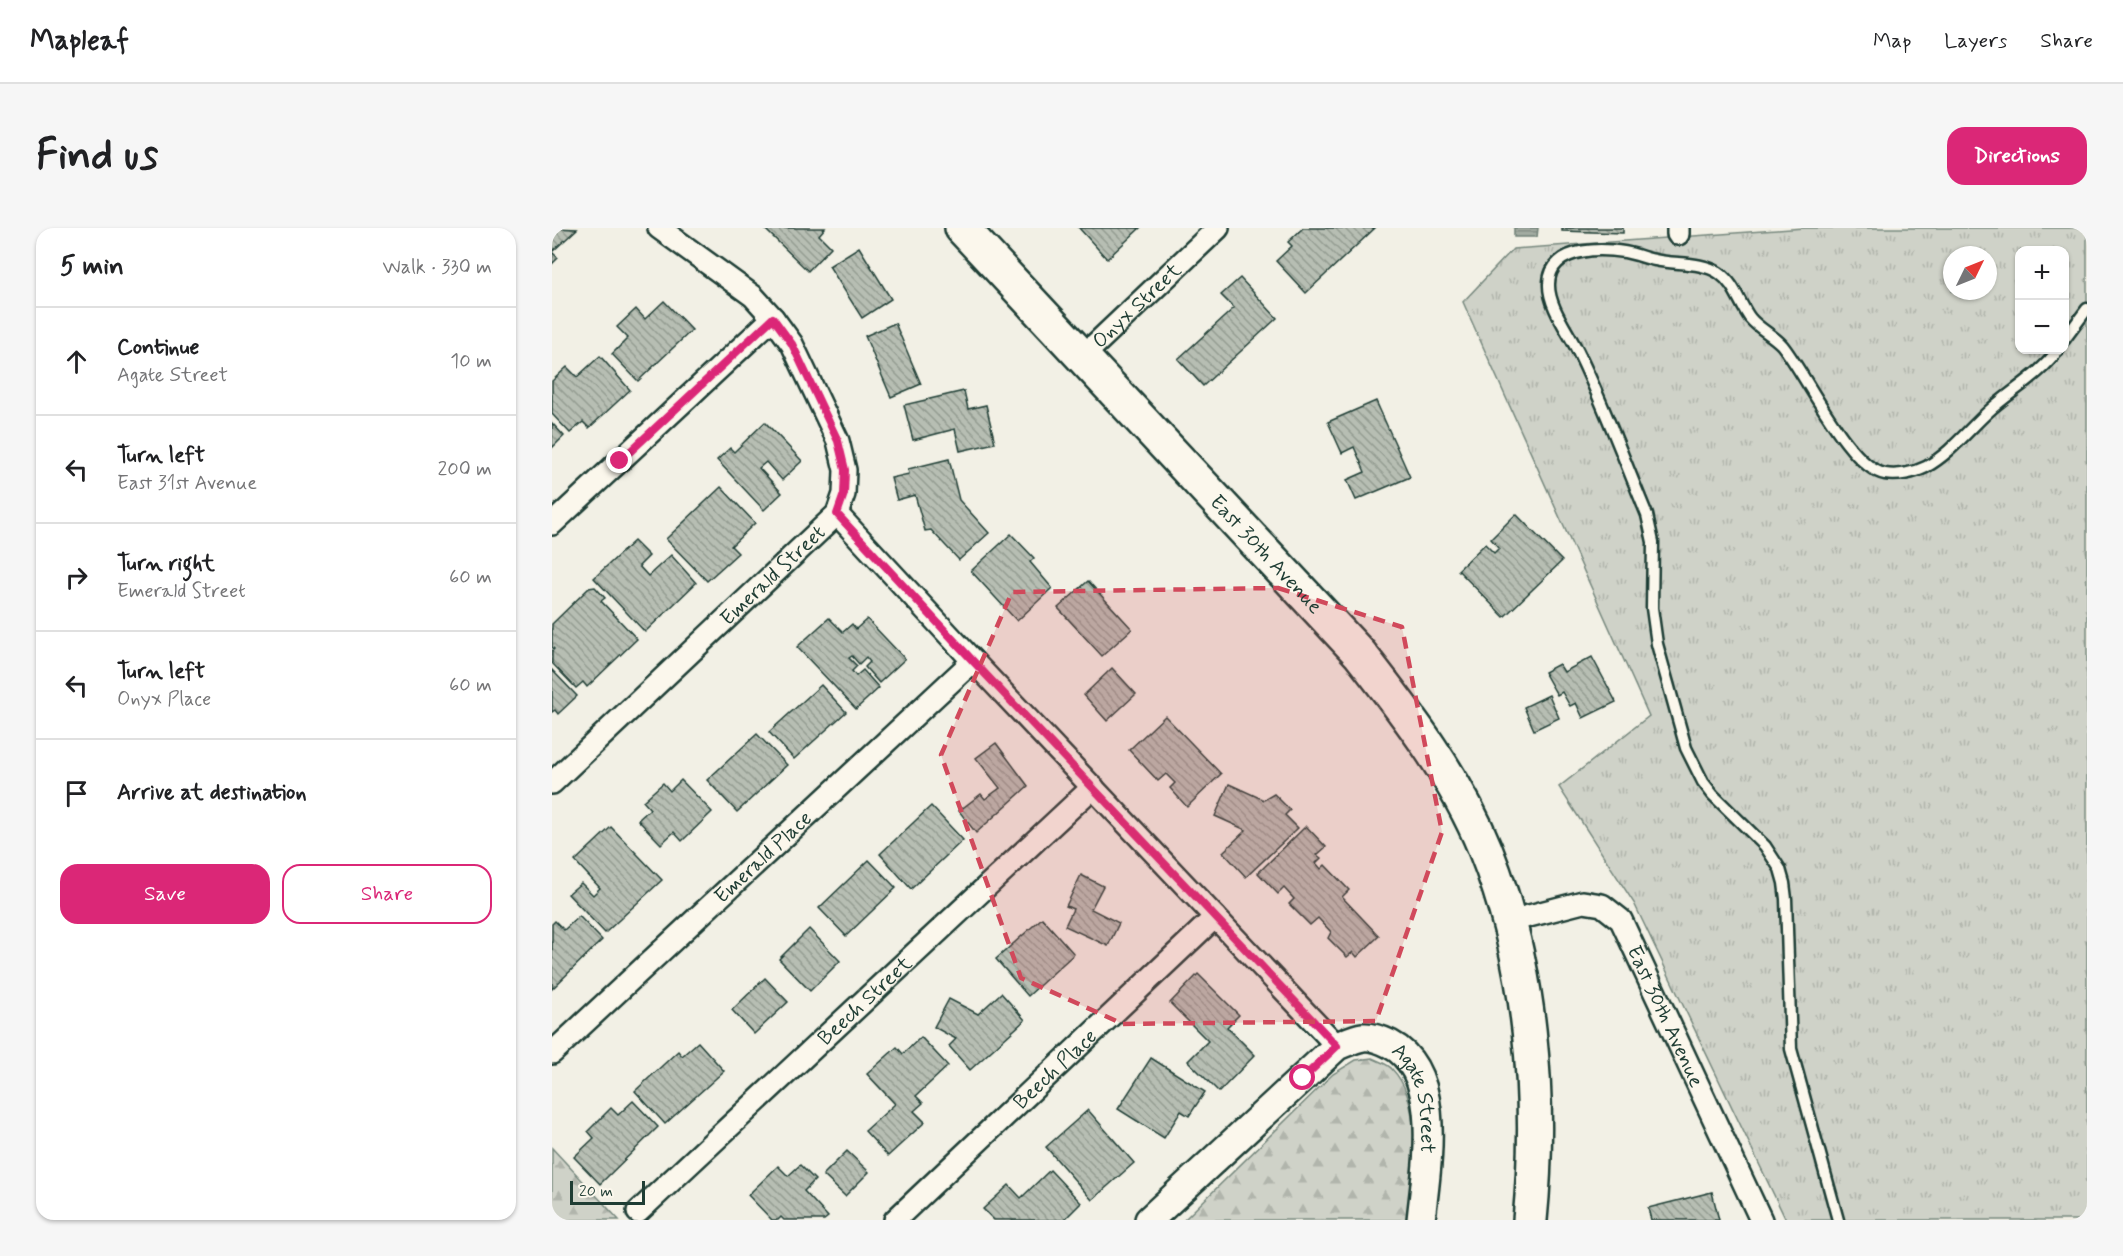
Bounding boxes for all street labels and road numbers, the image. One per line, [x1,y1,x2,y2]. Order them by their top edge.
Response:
street label: Onyx Street [1087,257,1188,355]
street label: East 30th Avenue [1203,489,1328,620]
street label: Emerald Street [714,519,832,632]
street label: Emerald Place [708,805,819,910]
street label: East 30th Avenue [1620,941,1710,1092]
street label: Beech Street [812,950,919,1052]
street label: Beech Place [1007,1023,1103,1116]
street label: Agate Street [1386,1037,1441,1154]

